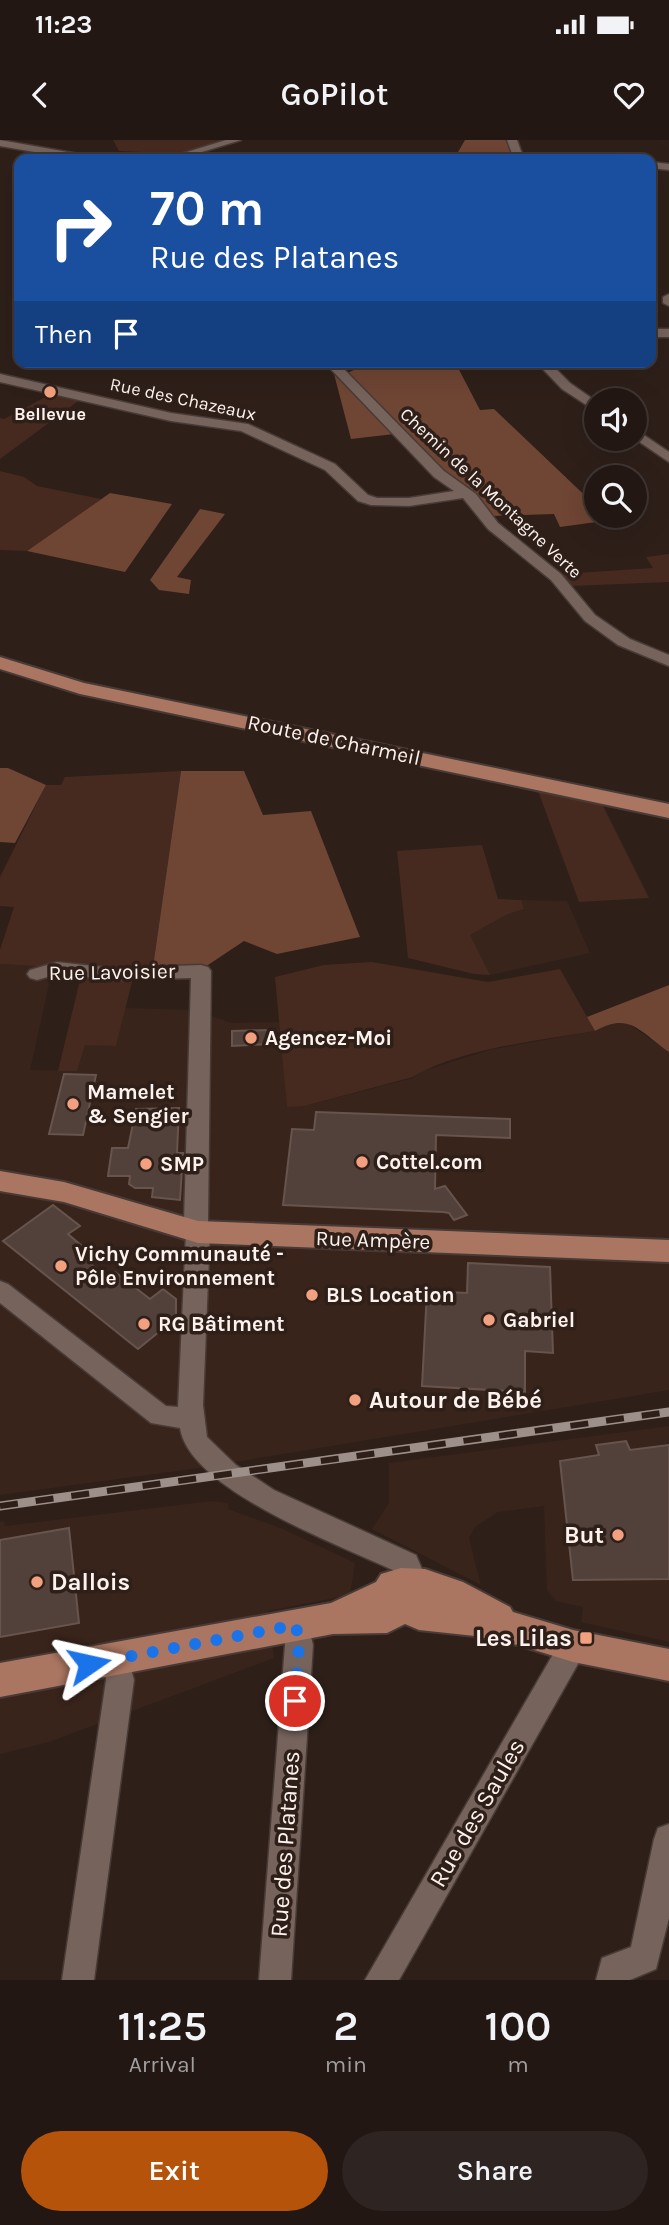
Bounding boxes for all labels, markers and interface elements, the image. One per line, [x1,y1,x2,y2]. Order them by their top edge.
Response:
text: 11:23 [35,9,92,40]
icon: back [21,76,59,114]
text: GoPilot [281,76,388,113]
icon: heart [610,76,648,114]
text: 70 m [150,180,264,237]
icon: right [35,182,126,273]
text: Rue des Platanes [150,239,399,276]
icon: arrive [107,315,145,353]
text: Then [35,319,93,350]
street label: Rue des Chazeaux [108,373,258,425]
marker: Bellevue [42,384,58,400]
map controls [584,388,647,528]
button: sound [584,388,647,451]
place label: Bellevue [14,403,86,425]
street label: Chemin de la Montagne Verte [396,403,586,583]
button: search [584,465,647,528]
street label: Route de Charmeil [245,710,423,770]
street label: Rue Lavoisier [48,959,176,985]
place label: Agencez-Moi [265,1026,392,1050]
marker: Agencez-Moi [243,1030,259,1046]
place label: Mamelet & Sengier [87,1080,189,1128]
marker: Mamelet & Sengier [65,1096,81,1112]
place label: Cottel.com [376,1150,483,1174]
place label: SMP [160,1152,204,1176]
marker: Cottel.com [354,1154,370,1170]
marker: SMP [138,1156,154,1172]
street label: Rue Ampère [315,1226,431,1254]
place label: Vichy Communauté - Pôle Environnement [75,1242,284,1290]
marker: Vichy Communauté - Pôle Environnement [53,1258,69,1274]
place label: BLS Location [326,1283,455,1307]
marker: BLS Location [304,1287,320,1303]
place label: Gabriel [503,1308,575,1332]
place label: RG Bâtiment [158,1312,285,1336]
marker: Gabriel [481,1312,497,1328]
marker: RG Bâtiment [136,1316,152,1332]
place label: Autour de Bébé [369,1386,542,1414]
marker: Autour de Bébé [347,1392,363,1408]
place label: But [564,1521,604,1549]
marker: But [610,1527,626,1543]
place label: Dallois [51,1568,130,1596]
marker: Dallois [29,1574,45,1590]
place label: Les Lilas [475,1624,572,1652]
position arrow [52,1627,126,1701]
marker: Les Lilas [578,1630,594,1646]
pin [265,1671,325,1731]
icon: arrive [276,1682,314,1720]
street label: Rue des Saules [423,1734,531,1892]
street label: Rue des Platanes [265,1750,305,1938]
text: 11:25 [118,2001,207,2051]
text: 2 [333,2001,358,2051]
text: 100 [485,2001,551,2051]
text: Arrival [129,2051,196,2078]
text: min [325,2051,367,2078]
text: m [507,2051,529,2078]
button: Exit [21,2131,328,2211]
button: Share [342,2131,648,2211]

